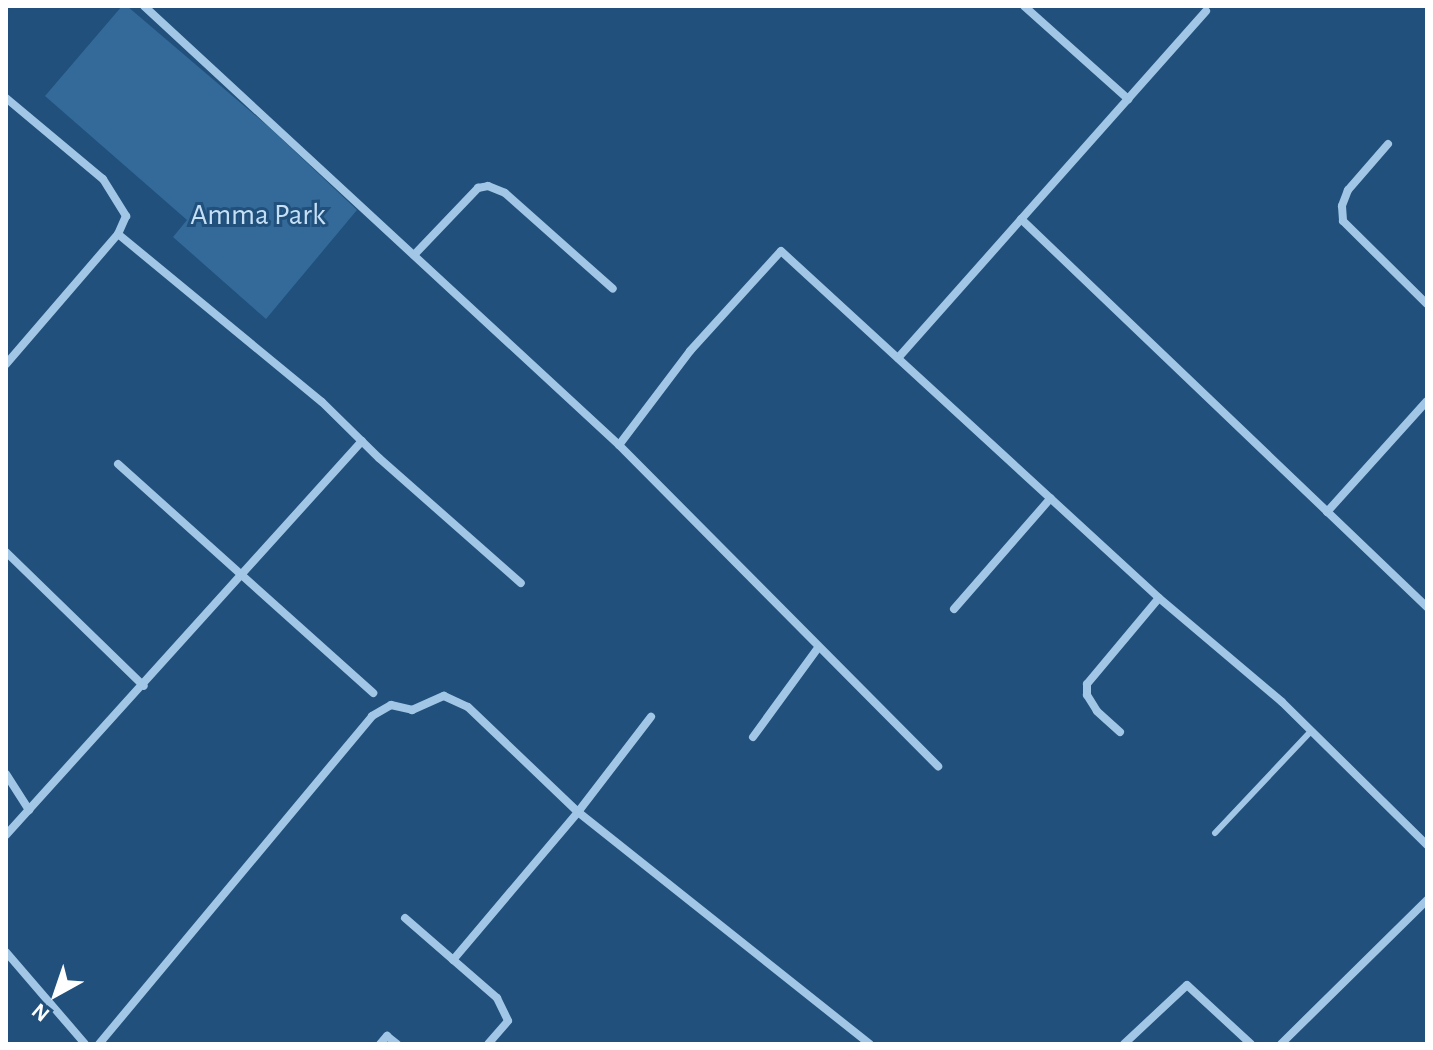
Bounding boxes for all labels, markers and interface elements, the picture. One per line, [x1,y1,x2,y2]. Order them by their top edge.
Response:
park label: Amma Park [190,197,326,233]
north arrow [16,954,96,1034]
text: N [28,999,54,1026]

